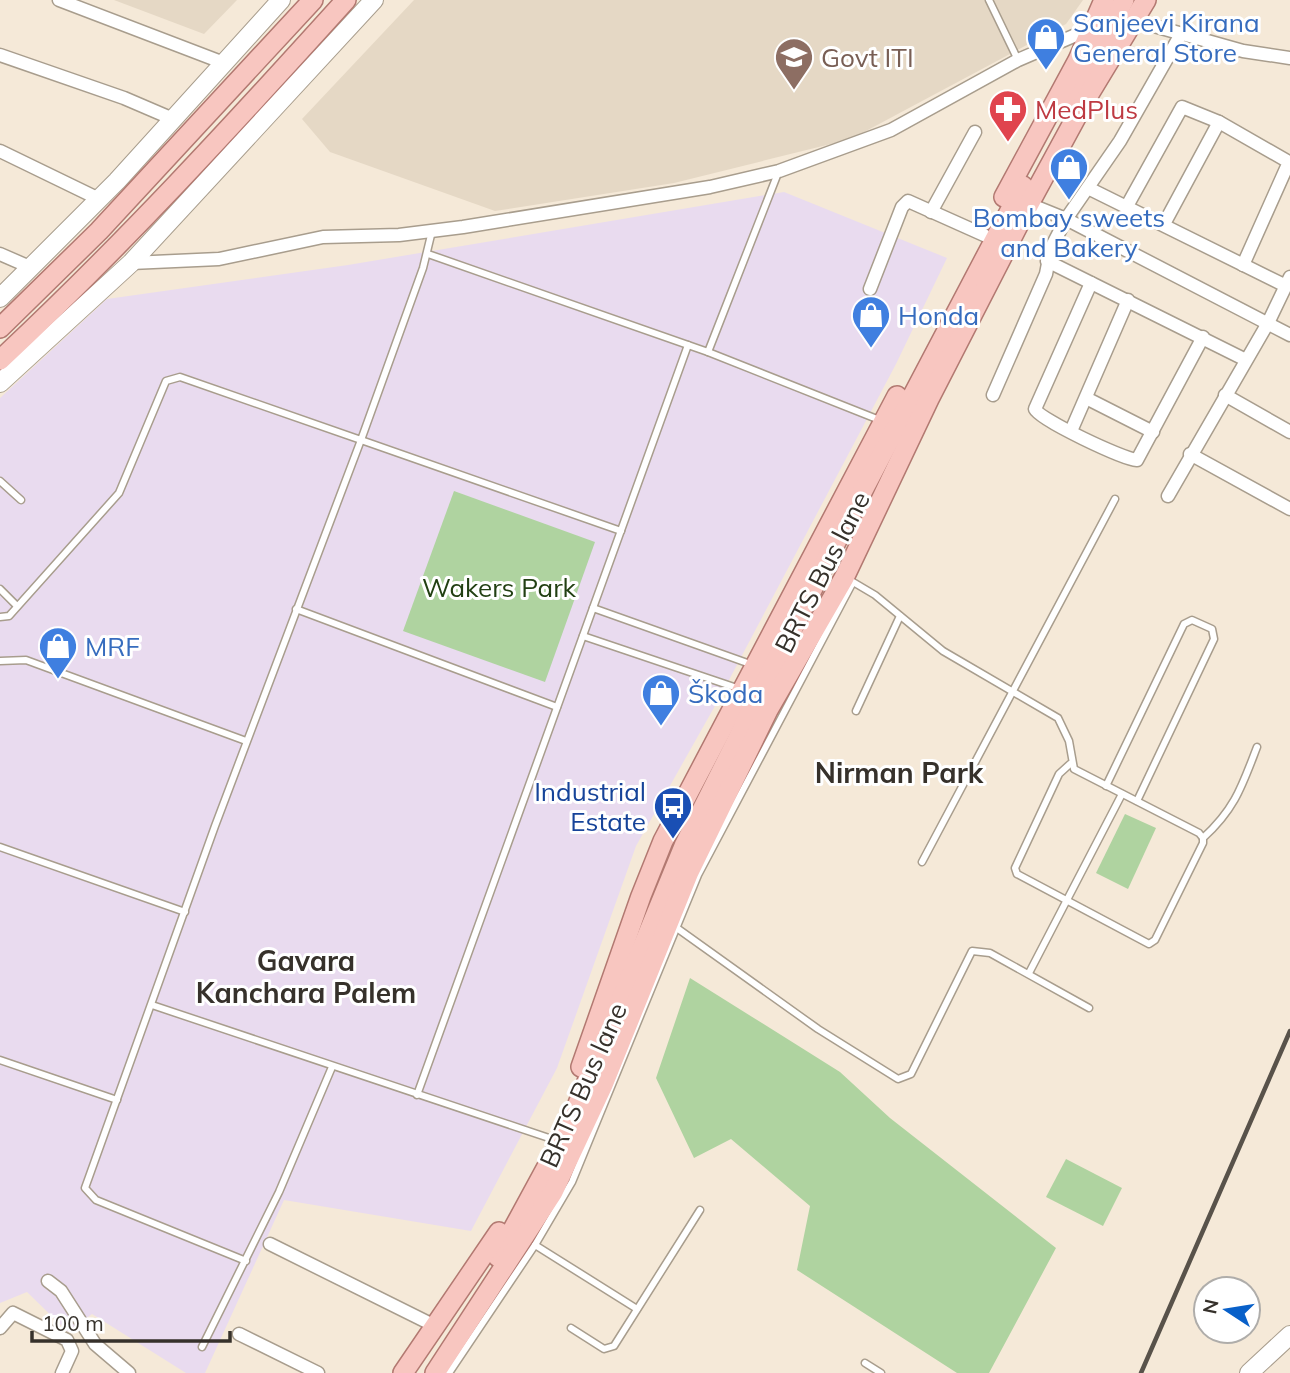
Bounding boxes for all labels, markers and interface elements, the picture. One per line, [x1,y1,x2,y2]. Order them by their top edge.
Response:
place label: Sanjeevi Kirana General Store [1073,6,1260,69]
shop icon: Sanjeevi Kirana General Store [1025,16,1067,71]
school or university icon: Govt ITI [773,36,815,91]
place label: Govt ITI [821,41,914,74]
pharmacy icon: MedPlus [987,88,1029,143]
place label: MedPlus [1035,93,1138,126]
shop icon: Bombay sweets and Bakery [1048,146,1090,201]
place label: Bombay sweets and Bakery [973,201,1165,264]
shop icon: Honda [850,294,892,349]
place label: Honda [898,299,979,332]
street label: BRTS Bus lane [767,486,877,658]
park label: Wakers Park [422,571,577,604]
shop icon: MRF [37,625,79,680]
place label: MRF [85,630,140,663]
shop icon: Škoda [640,672,682,727]
place label: Škoda [688,677,763,710]
district label: Nirman Park [815,755,984,790]
place label: Industrial Estate [534,775,646,838]
bus stop icon: Industrial Estate [652,785,694,840]
district label: Gavara Kanchara Palem [196,943,416,1010]
street label: BRTS Bus lane [532,998,634,1172]
north arrow [1192,1275,1262,1345]
text: N [1197,1297,1224,1316]
scale bar [32,1300,229,1344]
text: 100 m [42,1310,104,1336]

